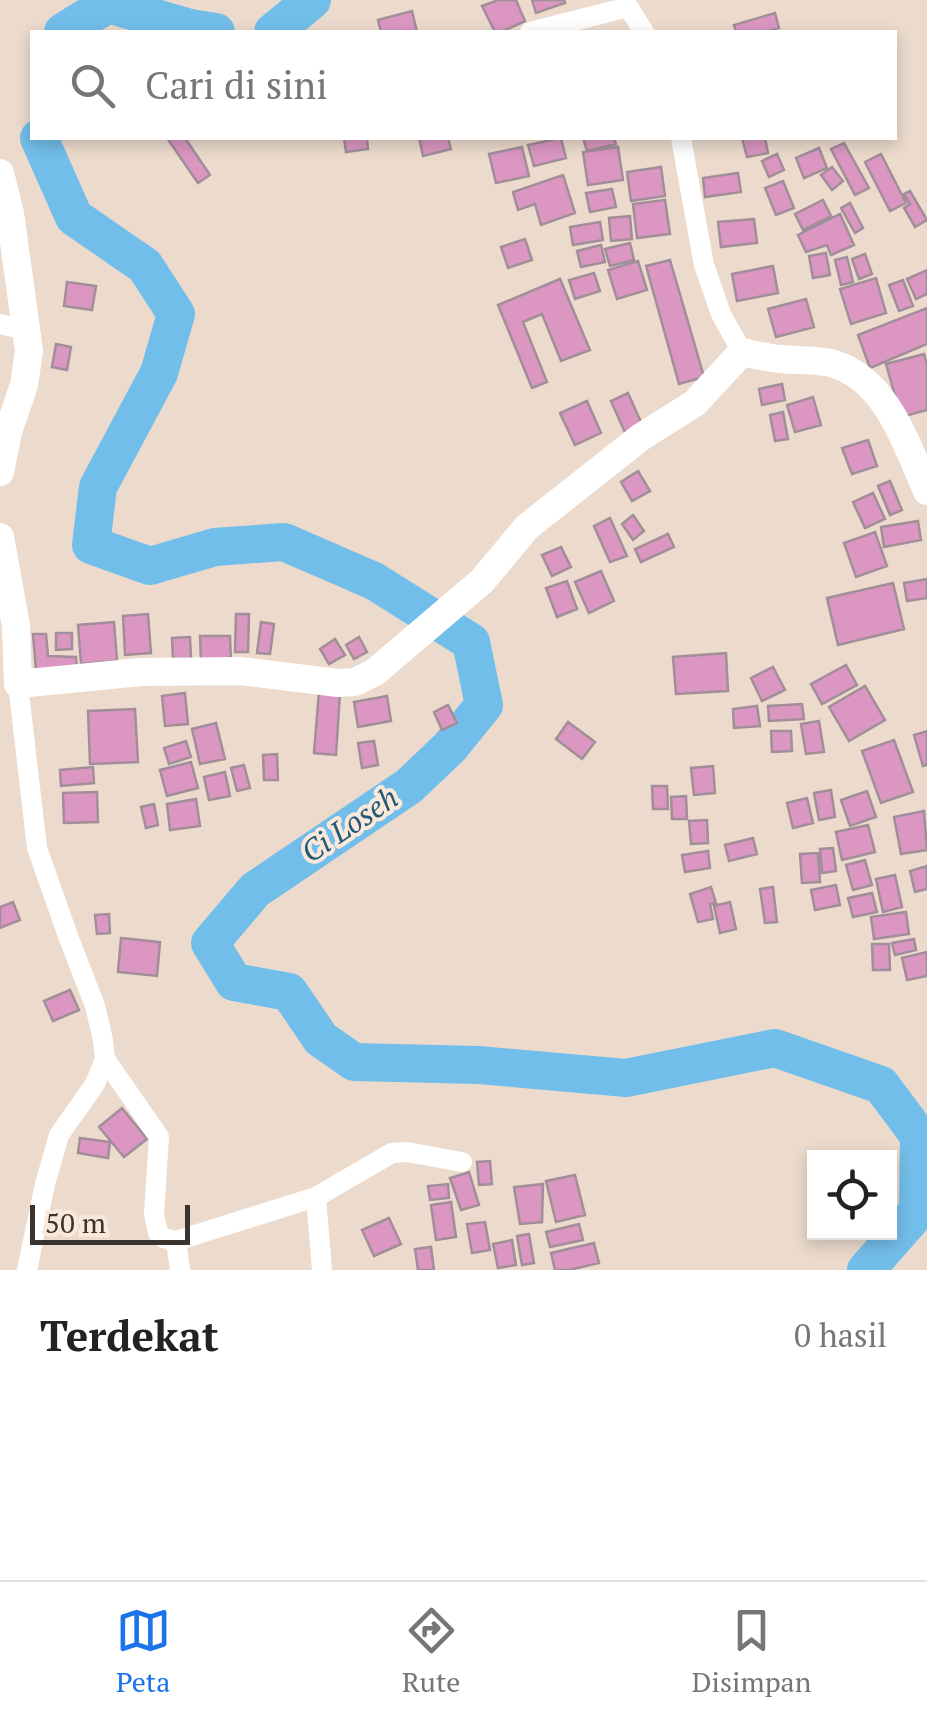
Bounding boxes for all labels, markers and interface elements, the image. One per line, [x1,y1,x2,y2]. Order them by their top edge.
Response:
search box [30,30,897,140]
icon: search [65,58,120,113]
text: Cari di sini [145,60,328,110]
water label: Ci Loseh [293,777,406,871]
map controls [807,1150,897,1240]
button: locate [807,1150,897,1240]
scale bar [30,1200,190,1244]
text: 50 m [45,1204,106,1241]
text: Terdekat [40,1307,219,1363]
text: 0 hasil [794,1314,887,1356]
tab: Peta [116,1603,171,1700]
tab: Rute [402,1603,460,1700]
tab: Disimpan [692,1603,811,1700]

